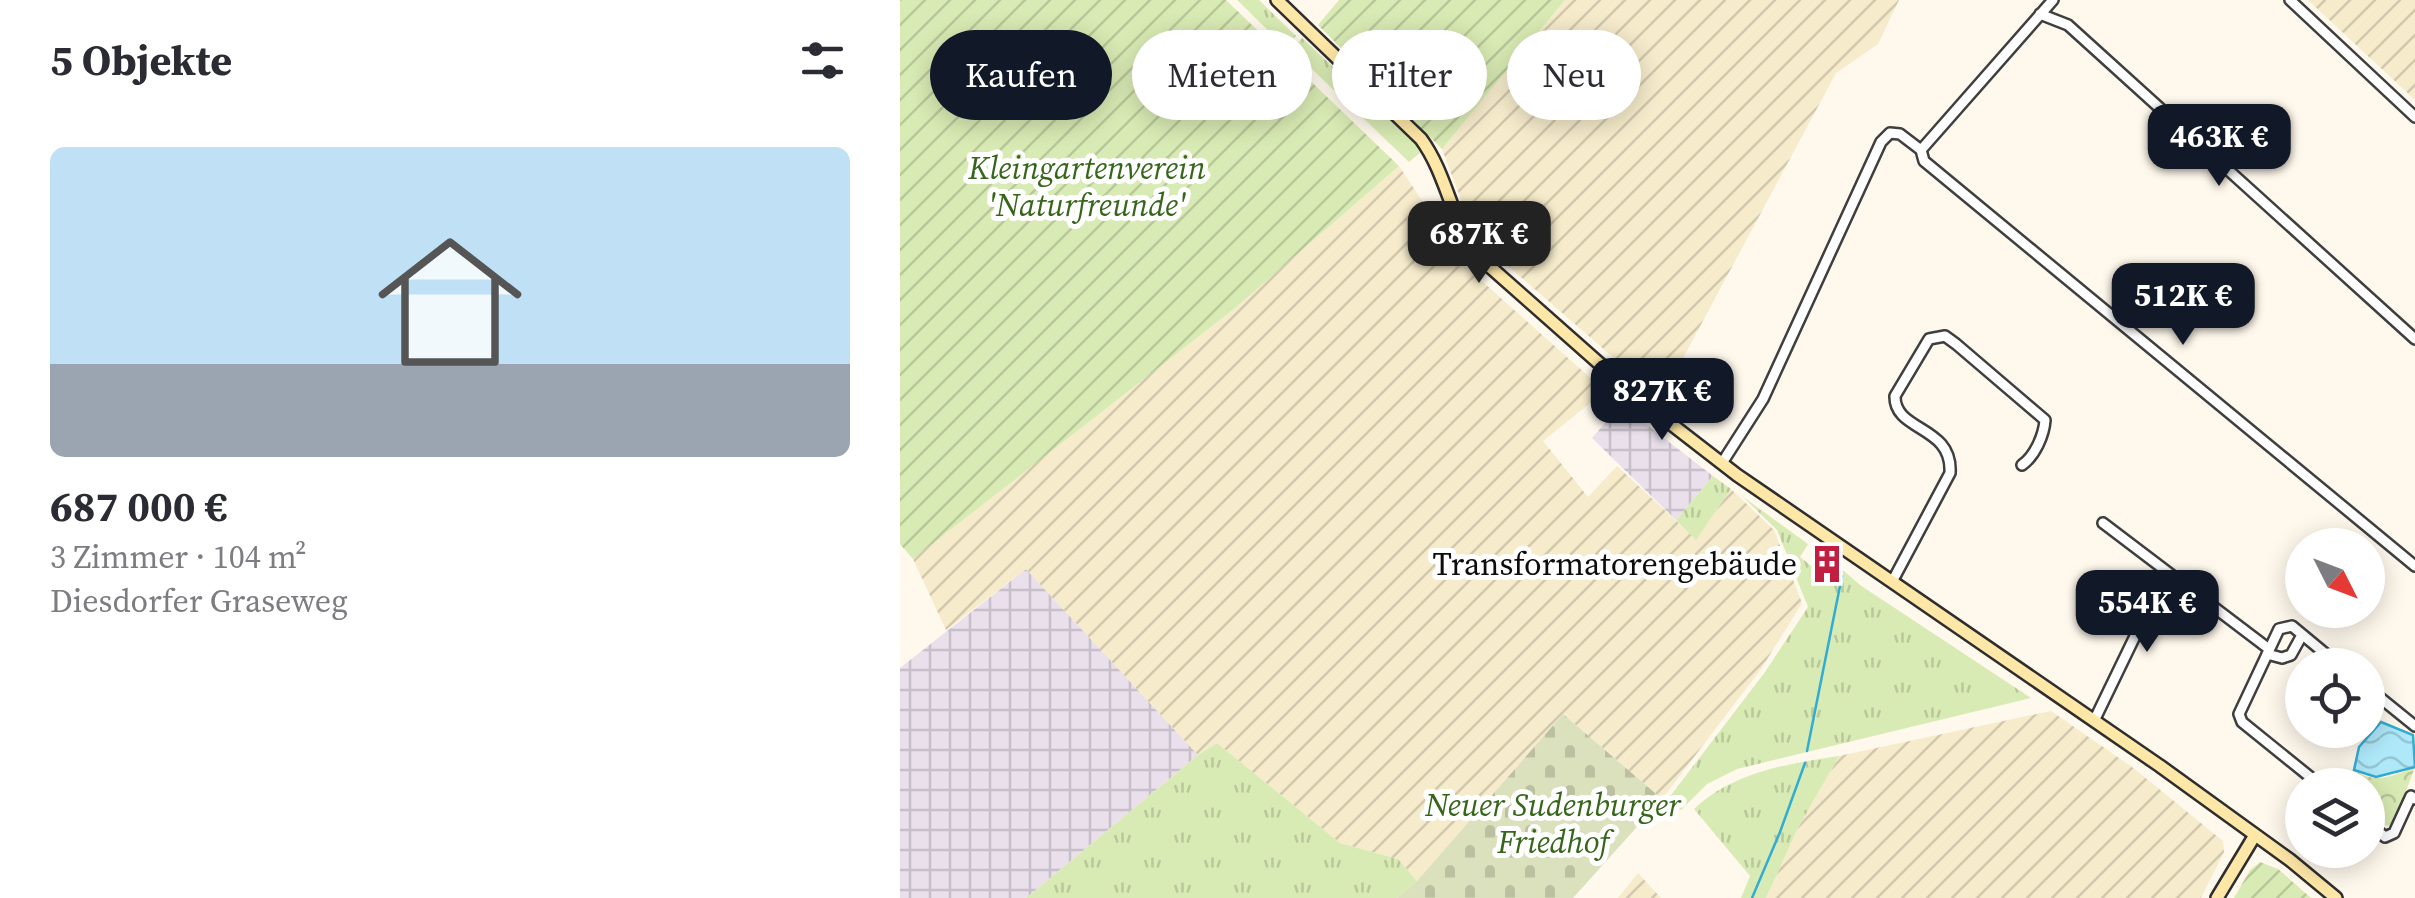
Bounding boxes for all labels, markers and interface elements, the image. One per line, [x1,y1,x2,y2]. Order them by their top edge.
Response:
chip: Kaufen [930,30,1112,120]
chip: Mieten [1132,30,1312,120]
chip: Filter [1332,30,1487,120]
chip: Neu [1507,30,1641,120]
text: 5 Objekte [50,31,232,89]
icon: filters [795,33,850,88]
pin: 463K € [2138,104,2300,189]
text: 463K € [2170,114,2268,158]
park label: Kleingartenverein 'Naturfreunde' [967,146,1206,227]
pin: 687K € [1398,201,1560,286]
text: 687K € [1430,211,1528,255]
icon: home [360,212,540,392]
pin: 512K € [2102,263,2264,348]
text: 512K € [2134,273,2232,317]
pin: 827K € [1581,358,1743,443]
text: 827K € [1613,368,1711,412]
text: 687 000 € [50,477,227,535]
north arrow [2285,528,2385,628]
map controls [2285,528,2385,868]
text: 3 Zimmer · 104 m² [50,535,307,579]
place label: Transformatorengebäude [1432,542,1797,586]
building icon: Transformatorengebäude [1806,543,1848,585]
pin: 554K € [2066,570,2228,655]
text: Diesdorfer Graseweg [50,579,348,623]
text: 554K € [2098,580,2196,624]
button: locate [2285,648,2385,748]
button: layers [2285,768,2385,868]
park label: Neuer Sudenburger Friedhof [1424,783,1682,864]

